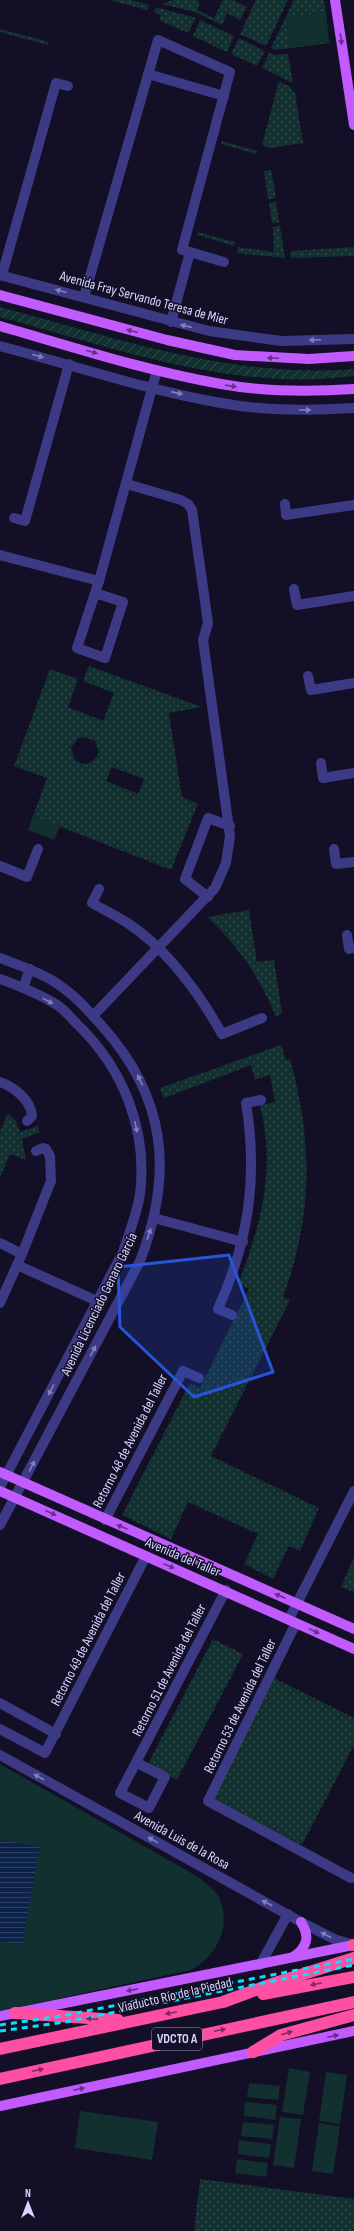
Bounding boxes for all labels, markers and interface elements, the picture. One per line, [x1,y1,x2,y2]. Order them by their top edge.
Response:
one-way arrow [338,33,344,45]
street label: Avenida Fray Servando Teresa de Mier [57,267,230,329]
one-way arrow [55,288,67,294]
one-way arrow [180,322,193,328]
one-way arrow [126,328,138,334]
one-way arrow [309,337,321,344]
one-way arrow [86,349,98,355]
one-way arrow [31,353,44,359]
one-way arrow [267,355,279,362]
one-way arrow [225,383,237,389]
one-way arrow [170,391,183,397]
one-way arrow [299,407,312,413]
one-way arrow [42,997,54,1004]
one-way arrow [137,1075,143,1086]
one-way arrow [134,1120,140,1133]
one-way arrow [147,1228,153,1240]
street label: Avenida Licenciado Genaro García [57,1230,141,1379]
one-way arrow [90,1345,96,1357]
street label: Retorno 48 de Avenida del Taller [89,1371,171,1511]
one-way arrow [48,1384,54,1396]
one-way arrow [28,1460,35,1472]
one-way arrow [45,1511,57,1517]
one-way arrow [117,1524,128,1530]
street label: Avenida del Taller [142,1533,223,1580]
one-way arrow [164,1564,176,1570]
street label: Retorno 49 de Avenida del Taller [47,1569,129,1709]
one-way arrow [274,1592,286,1598]
street label: Retorno 51 de Avenida del Taller [128,1601,210,1739]
one-way arrow [308,1628,319,1634]
street label: Retorno 53 de Avenida del Taller [200,1636,280,1776]
one-way arrow [34,1774,45,1780]
street label: Avenida Luis de la Rosa [131,1806,233,1873]
one-way arrow [147,1837,159,1844]
one-way arrow [261,1900,273,1906]
one-way arrow [321,1932,332,1938]
street label: Viaducto Río de la Piedad [117,1974,234,2016]
one-way arrow [309,1981,322,1987]
one-way arrow [126,1988,138,1994]
one-way arrow [165,2010,177,2016]
one-way arrow [86,2015,98,2022]
one-way arrow [214,2026,226,2032]
road number: VDCTO A [152,2028,202,2050]
one-way arrow [282,2030,294,2036]
one-way arrow [326,2032,339,2038]
one-way arrow [32,2067,44,2073]
one-way arrow [73,2085,85,2091]
north arrow [8,2183,48,2223]
text: N [25,2187,31,2200]

